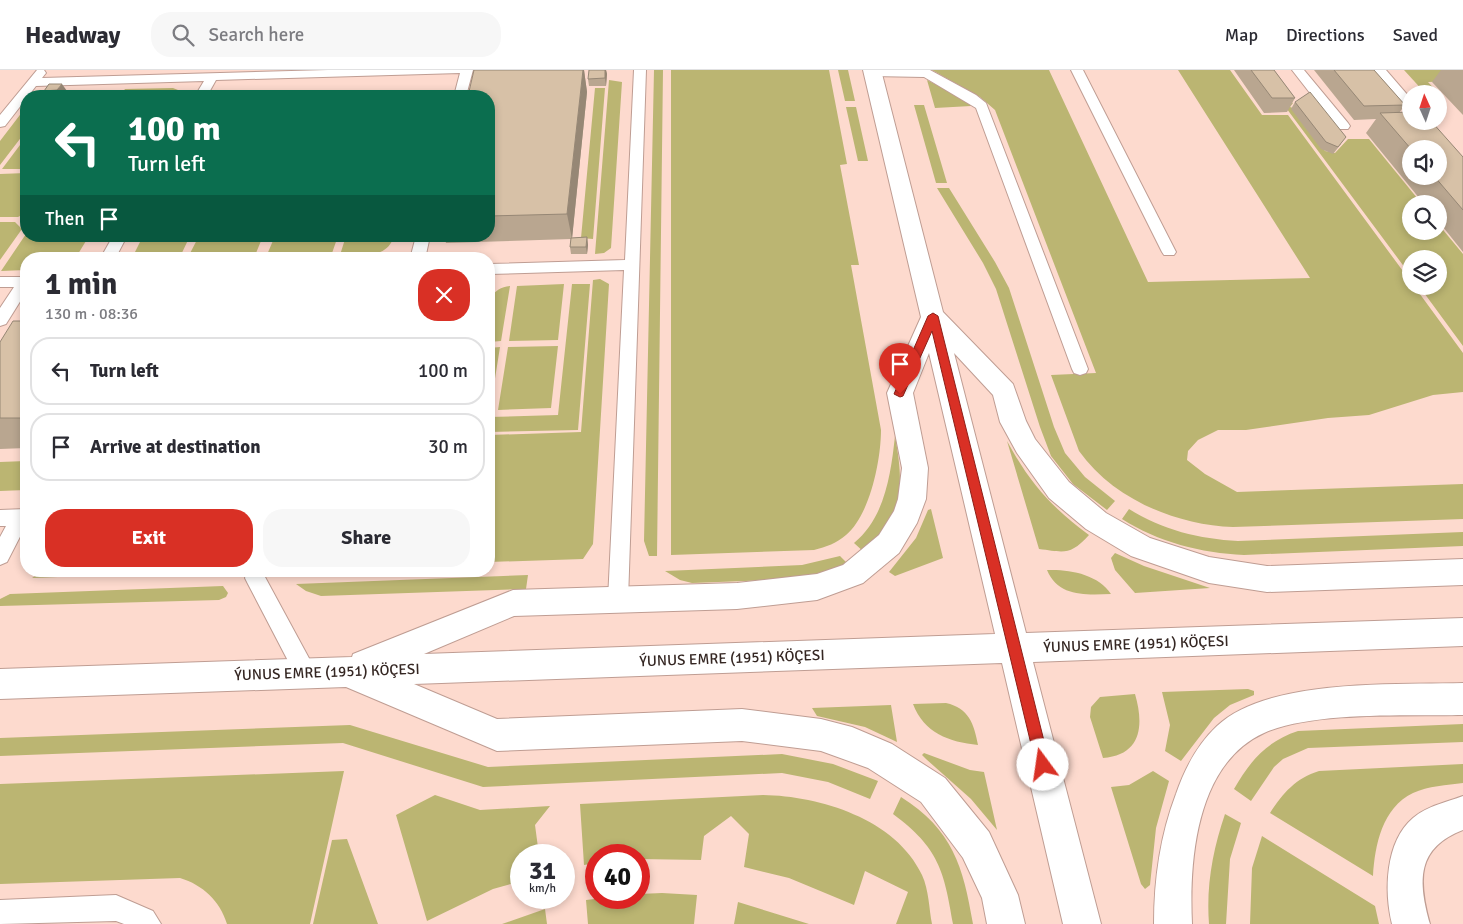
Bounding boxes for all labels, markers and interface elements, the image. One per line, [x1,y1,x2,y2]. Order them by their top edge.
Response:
search box [151,12,501,57]
text: Headway [25,20,121,50]
icon: search [169,21,197,49]
text: Search here [209,23,304,47]
text: Map [1225,24,1258,46]
text: Directions [1286,24,1365,46]
text: Saved [1393,24,1438,46]
north arrow [1402,85,1448,130]
map controls [1402,85,1447,295]
text: 100 m [128,107,221,150]
icon: left [45,110,110,175]
button: sound [1402,140,1447,185]
text: Turn left [128,150,206,177]
button: search [1402,195,1447,240]
icon: arrive [95,205,123,233]
text: Then [45,207,85,231]
button: layers [1402,250,1447,295]
text: 1 min [45,266,117,303]
button: close [418,269,470,321]
text: 130 m · 08:36 [45,304,138,324]
pin [879,343,921,394]
icon: arrive [886,350,914,378]
icon: left [47,357,75,385]
text: Turn left [90,359,159,383]
text: 100 m [418,359,468,383]
icon: arrive [47,433,75,461]
text: Arrive at destination [90,435,261,459]
text: 30 m [428,435,468,459]
button: Exit [45,509,253,567]
button: Share [263,509,470,567]
street label: ÝUNUS EMRE (1951) KÖÇESI [1043,631,1229,656]
street label: ÝUNUS EMRE (1951) KÖÇESI [639,645,825,670]
street label: ÝUNUS EMRE (1951) KÖÇESI [234,659,420,684]
position arrow [1016,738,1068,790]
speed limit sign: 40 [585,844,650,909]
text: 31 [529,855,556,886]
text: km/h [529,881,556,896]

